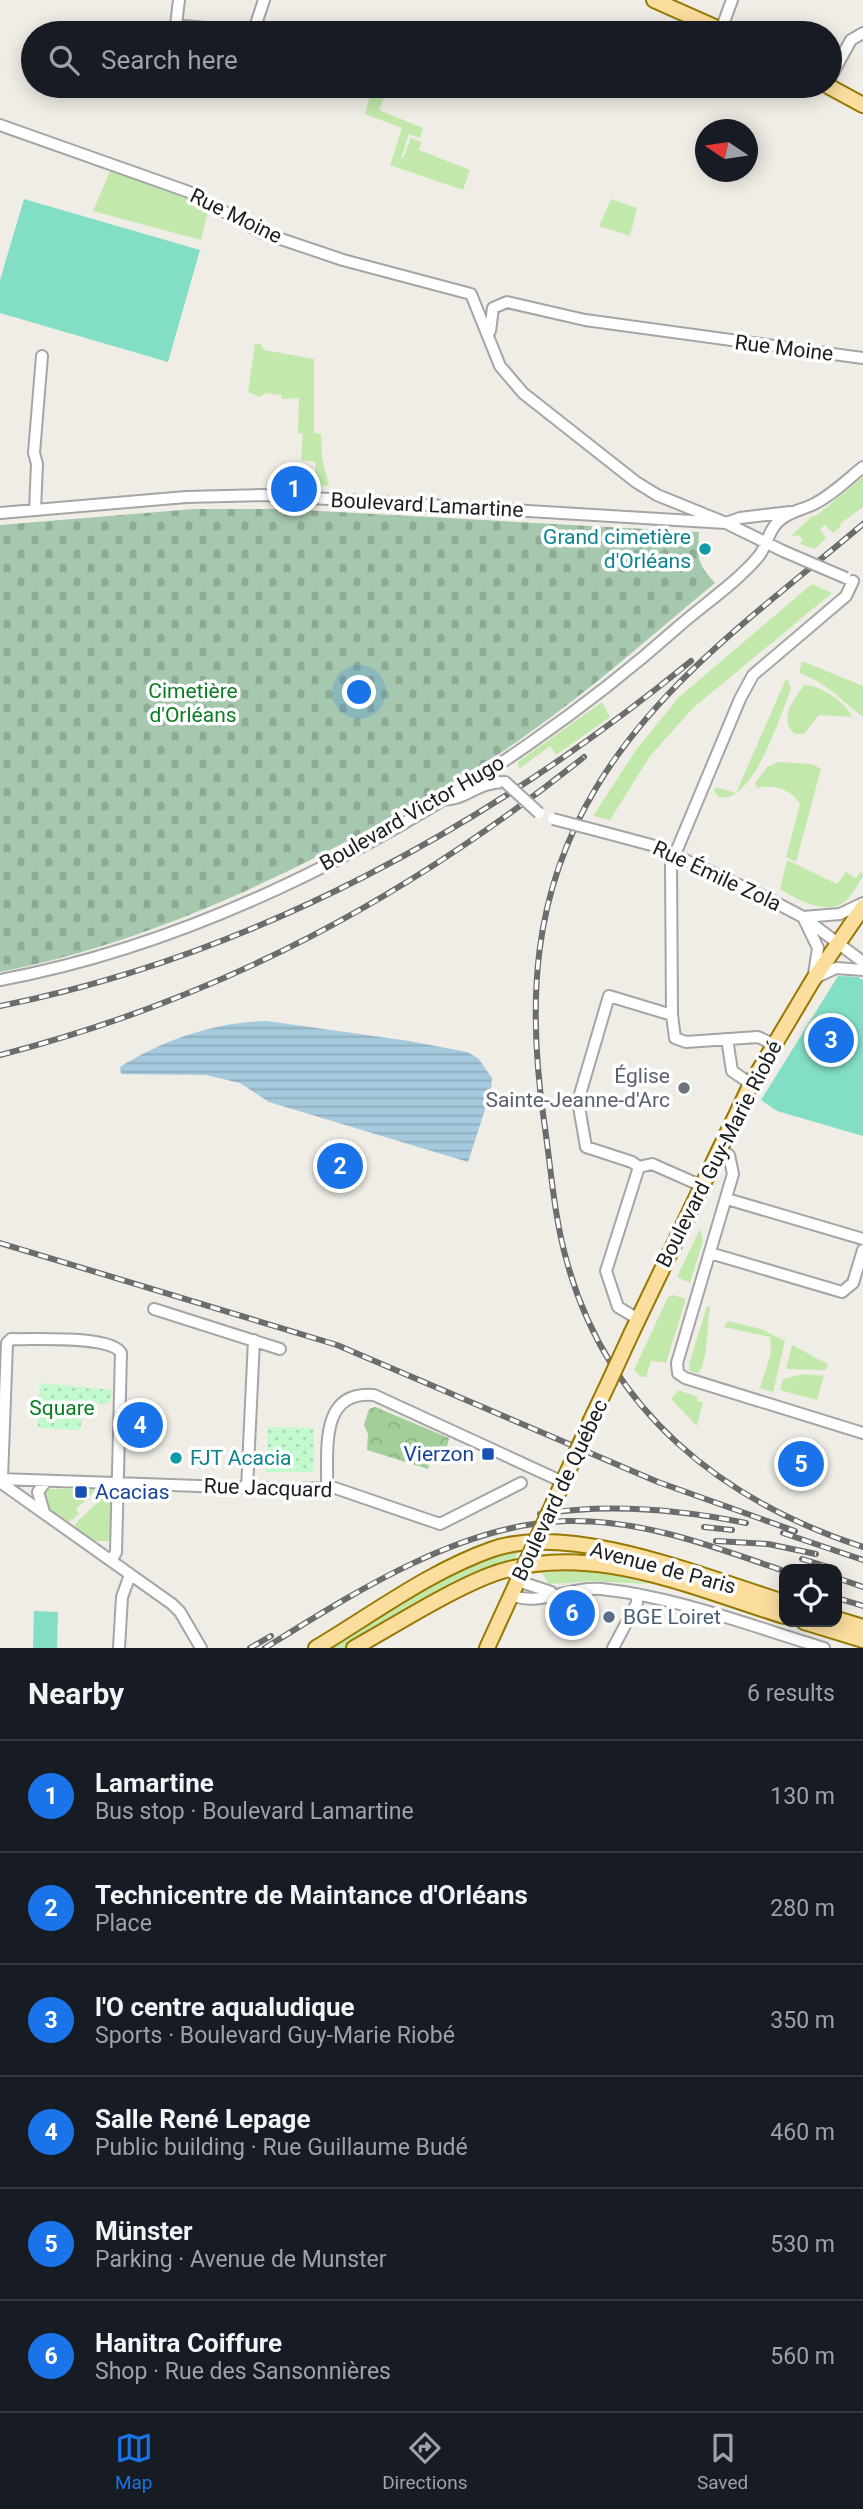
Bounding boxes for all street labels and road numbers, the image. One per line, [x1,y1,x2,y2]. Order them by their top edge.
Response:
street label: Rue Moine [186,184,286,248]
street label: Rue Moine [733,330,835,366]
street label: Boulevard Lamartine [330,488,524,522]
street label: Boulevard Victor Hugo [316,750,508,876]
street label: Rue Émile Zola [649,836,785,916]
street label: Boulevard Guy-Marie Riobé [651,1037,787,1271]
street label: Boulevard de Québec [507,1395,613,1585]
street label: Rue Jacquard [203,1474,333,1502]
street label: Avenue de Paris [588,1537,738,1599]

